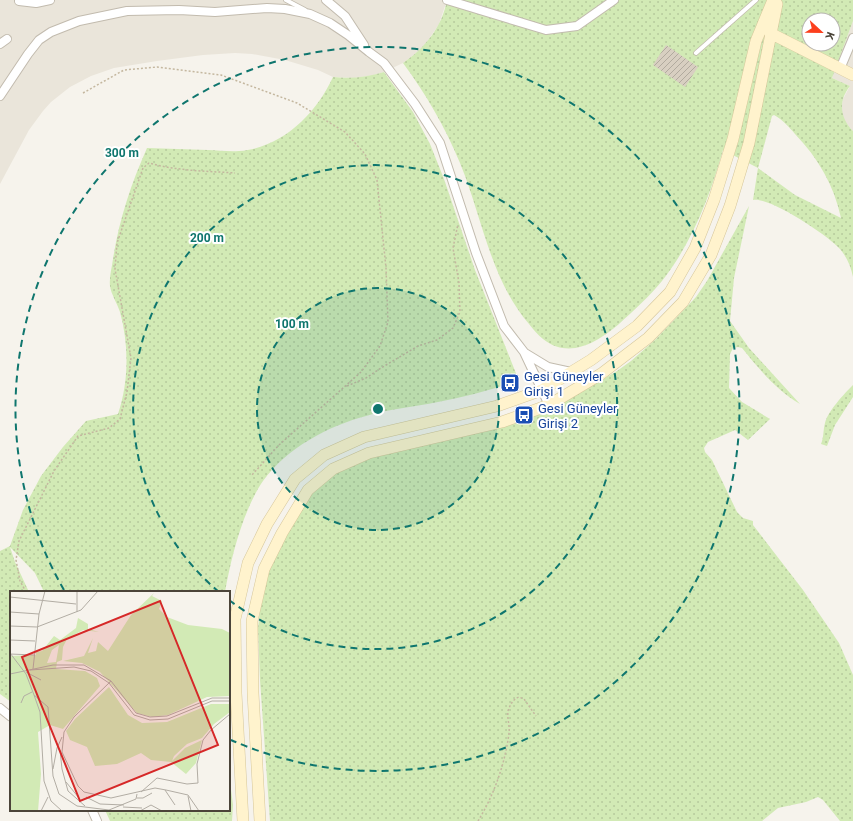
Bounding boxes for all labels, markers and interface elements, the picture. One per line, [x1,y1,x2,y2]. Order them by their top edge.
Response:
north arrow [801,12,841,52]
text: K [822,30,837,42]
text: 300 m [105,146,139,160]
text: 200 m [190,231,224,245]
text: 100 m [275,317,309,331]
place label: Gesi Güneyler Girişi 1 [524,369,604,399]
bus stop icon: Gesi Güneyler Girişi 1 [499,372,521,394]
place label: Gesi Güneyler Girişi 2 [538,401,618,431]
centre of rings [371,402,385,416]
bus stop icon: Gesi Güneyler Girişi 2 [513,404,535,426]
inset map [10,591,230,811]

